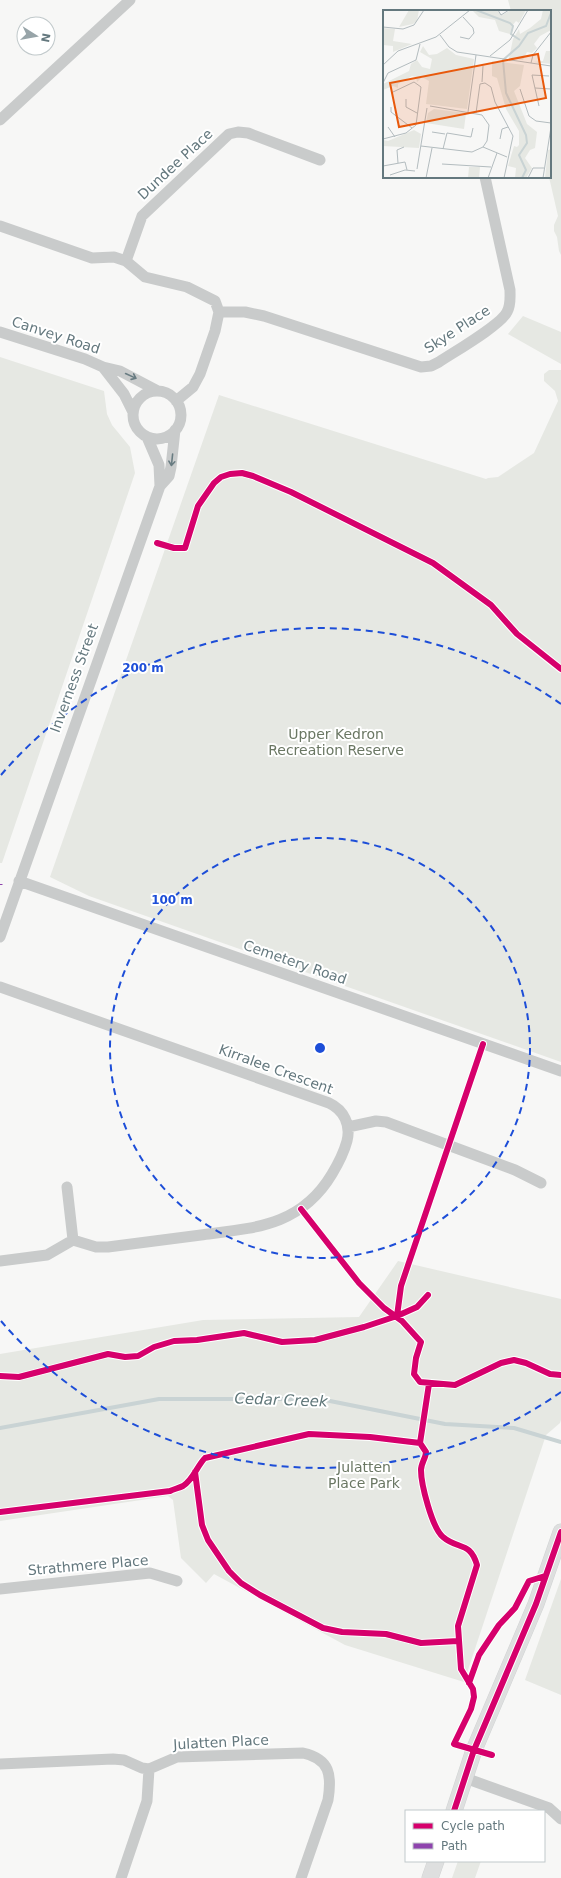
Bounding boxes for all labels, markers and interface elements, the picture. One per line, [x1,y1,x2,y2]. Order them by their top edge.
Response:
inset map [383,10,551,178]
north arrow [16,16,56,56]
text: N [38,32,53,44]
street label: Dundee Place [134,125,216,203]
street label: Skye Place [421,302,493,356]
street label: Canvey Road [10,313,102,357]
one-way arrow [125,373,137,380]
one-way arrow [168,453,176,466]
street label: Inverness Street [47,621,101,735]
text: 200 m [122,661,164,675]
park label: Upper Kedron Recreation Reserve [268,726,404,758]
text: 100 m [151,893,193,907]
street label: Cemetery Road [241,937,349,987]
street label: Kirralee Crescent [217,1041,336,1097]
centre of rings [313,1041,327,1055]
water label: Cedar Creek [234,1389,329,1411]
park label: Julatten Place Park [328,1459,401,1491]
street label: Strathmere Place [27,1552,149,1578]
street label: Julatten Place [172,1732,269,1753]
legend [405,1810,545,1862]
text: Cycle path [441,1819,505,1833]
text: Path [441,1839,467,1853]

